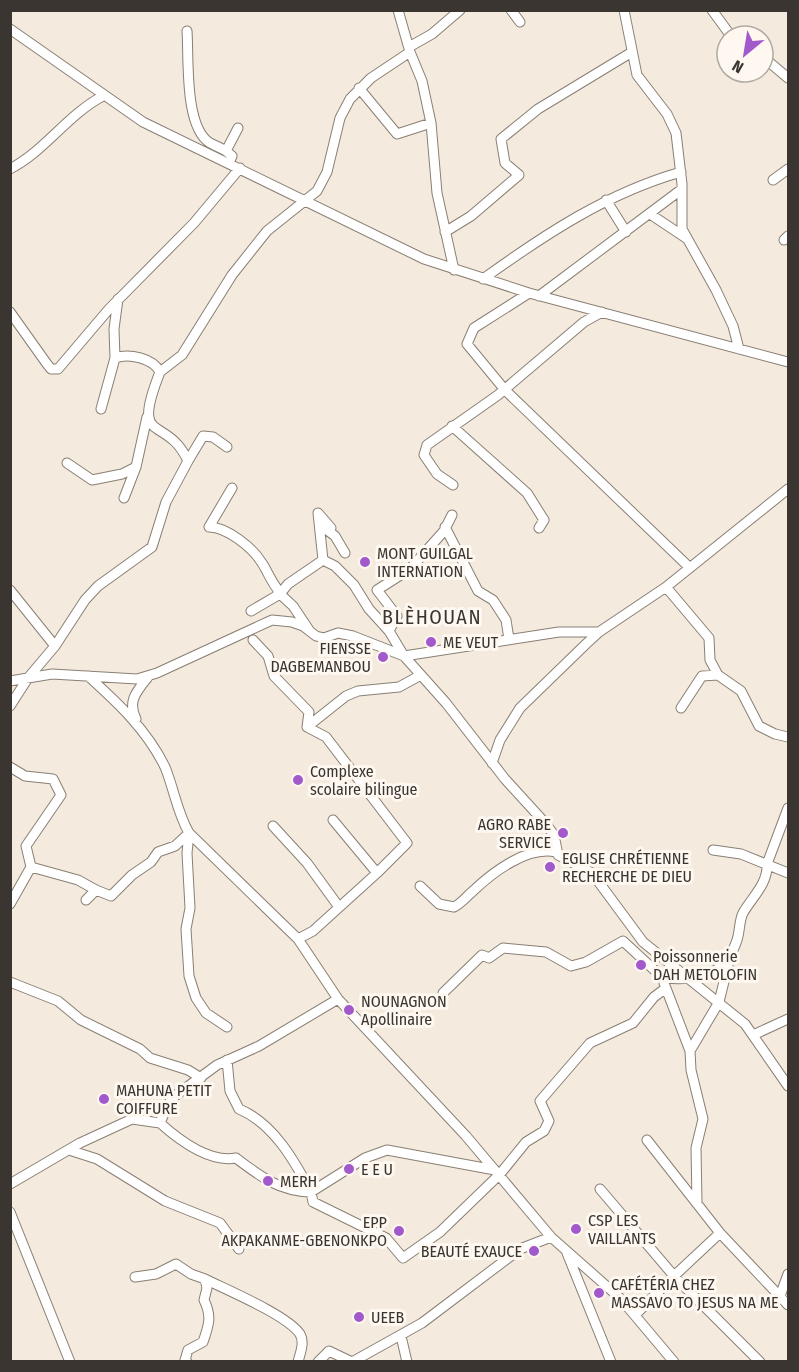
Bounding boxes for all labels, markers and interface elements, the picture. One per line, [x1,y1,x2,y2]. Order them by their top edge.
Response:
north arrow [715,24,775,84]
text: N [729,56,747,77]
place label: MONT GUILGAL INTERNATION [377,544,473,581]
marker: MONT GUILGAL INTERNATION [358,555,372,569]
district label: BLÈHOUAN [382,605,482,629]
place label: ME VEUT [443,633,499,652]
marker: ME VEUT [424,635,438,649]
place label: FIENSSE DAGBEMANBOU [270,639,371,676]
marker: FIENSSE DAGBEMANBOU [376,650,390,664]
place label: Complexe scolaire bilingue [310,762,418,799]
marker: Complexe scolaire bilingue [291,773,305,787]
place label: AGRO RABE SERVICE [478,815,551,852]
marker: AGRO RABE SERVICE [556,826,570,840]
place label: EGLISE CHRÉTIENNE RECHERCHE DE DIEU [562,849,692,886]
marker: EGLISE CHRÉTIENNE RECHERCHE DE DIEU [543,860,557,874]
place label: Poissonnerie DAH METOLOFIN [653,947,757,984]
marker: Poissonnerie DAH METOLOFIN [634,958,648,972]
place label: NOUNAGNON Apollinaire [361,992,447,1029]
marker: NOUNAGNON Apollinaire [342,1003,356,1017]
place label: MAHUNA PETIT COIFFURE [116,1081,212,1118]
marker: MAHUNA PETIT COIFFURE [97,1092,111,1106]
place label: E E U [361,1160,393,1179]
marker: E E U [342,1162,356,1176]
place label: MERH [280,1172,317,1191]
marker: MERH [261,1174,275,1188]
place label: CSP LES VAILLANTS [588,1211,656,1248]
place label: EPP AKPAKANME-GBENONKPO [221,1213,387,1250]
marker: CSP LES VAILLANTS [569,1222,583,1236]
marker: EPP AKPAKANME-GBENONKPO [392,1224,406,1238]
place label: BEAUTÉ EXAUCE [421,1242,522,1261]
marker: BEAUTÉ EXAUCE [527,1244,541,1258]
place label: CAFÉTÉRIA CHEZ MASSAVO TO JESUS NA ME [611,1275,779,1312]
marker: CAFÉTÉRIA CHEZ MASSAVO TO JESUS NA ME [592,1286,606,1300]
place label: UEEB [371,1308,404,1327]
marker: UEEB [352,1310,366,1324]

